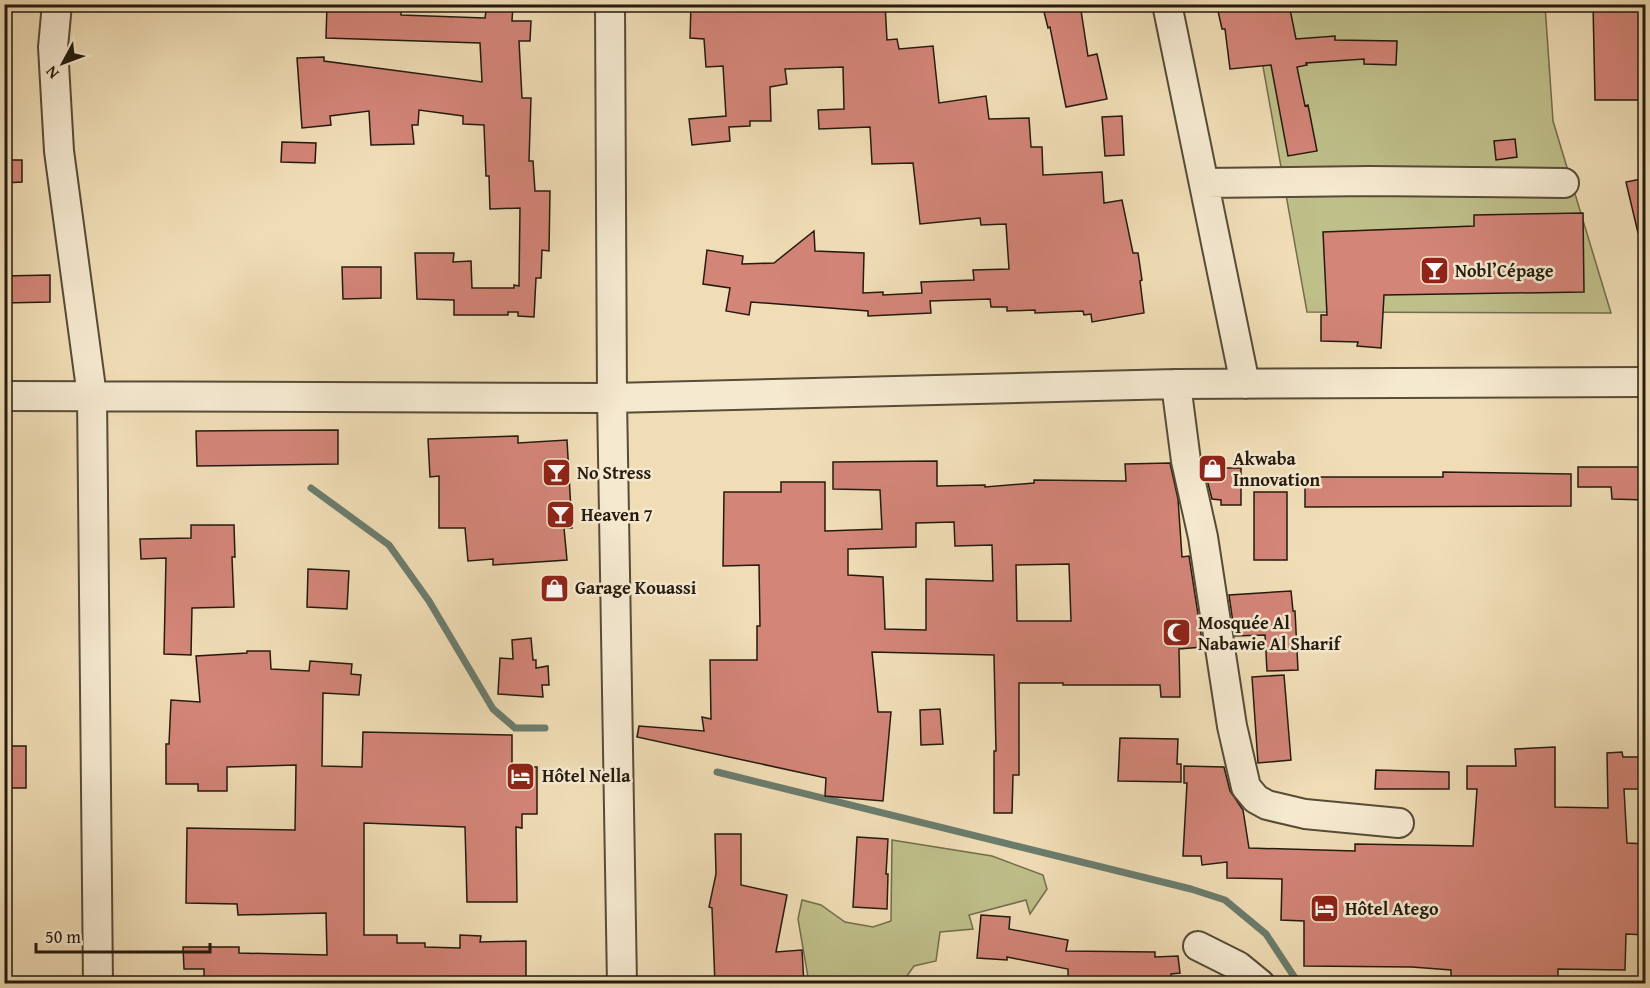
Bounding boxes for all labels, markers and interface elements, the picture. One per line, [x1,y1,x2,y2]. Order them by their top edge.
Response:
north arrow [33,33,93,93]
text: N [39,61,64,85]
bar icon: Nobl’Cépage [1418,255,1450,287]
place label: Nobl’Cépage [1455,257,1554,284]
place label: Akwaba Innovation [1233,445,1321,493]
shop icon: Akwaba Innovation [1196,453,1228,485]
bar icon: No Stress [540,457,572,489]
place label: No Stress [577,459,651,486]
bar icon: Heaven 7 [544,499,576,531]
place label: Heaven 7 [581,501,653,528]
shop icon: Garage Kouassi [538,572,570,604]
place label: Garage Kouassi [575,574,697,601]
place label: Mosquée Al Nabawie Al Sharif [1198,609,1343,657]
mosque icon: Mosquée Al Nabawie Al Sharif [1161,617,1193,649]
hotel icon: Hôtel Nella [505,760,537,792]
place label: Hôtel Nella [542,762,631,789]
hotel icon: Hôtel Atego [1308,893,1340,925]
place label: Hôtel Atego [1345,895,1439,922]
scale bar [36,916,210,954]
text: 50 m [45,923,81,950]

